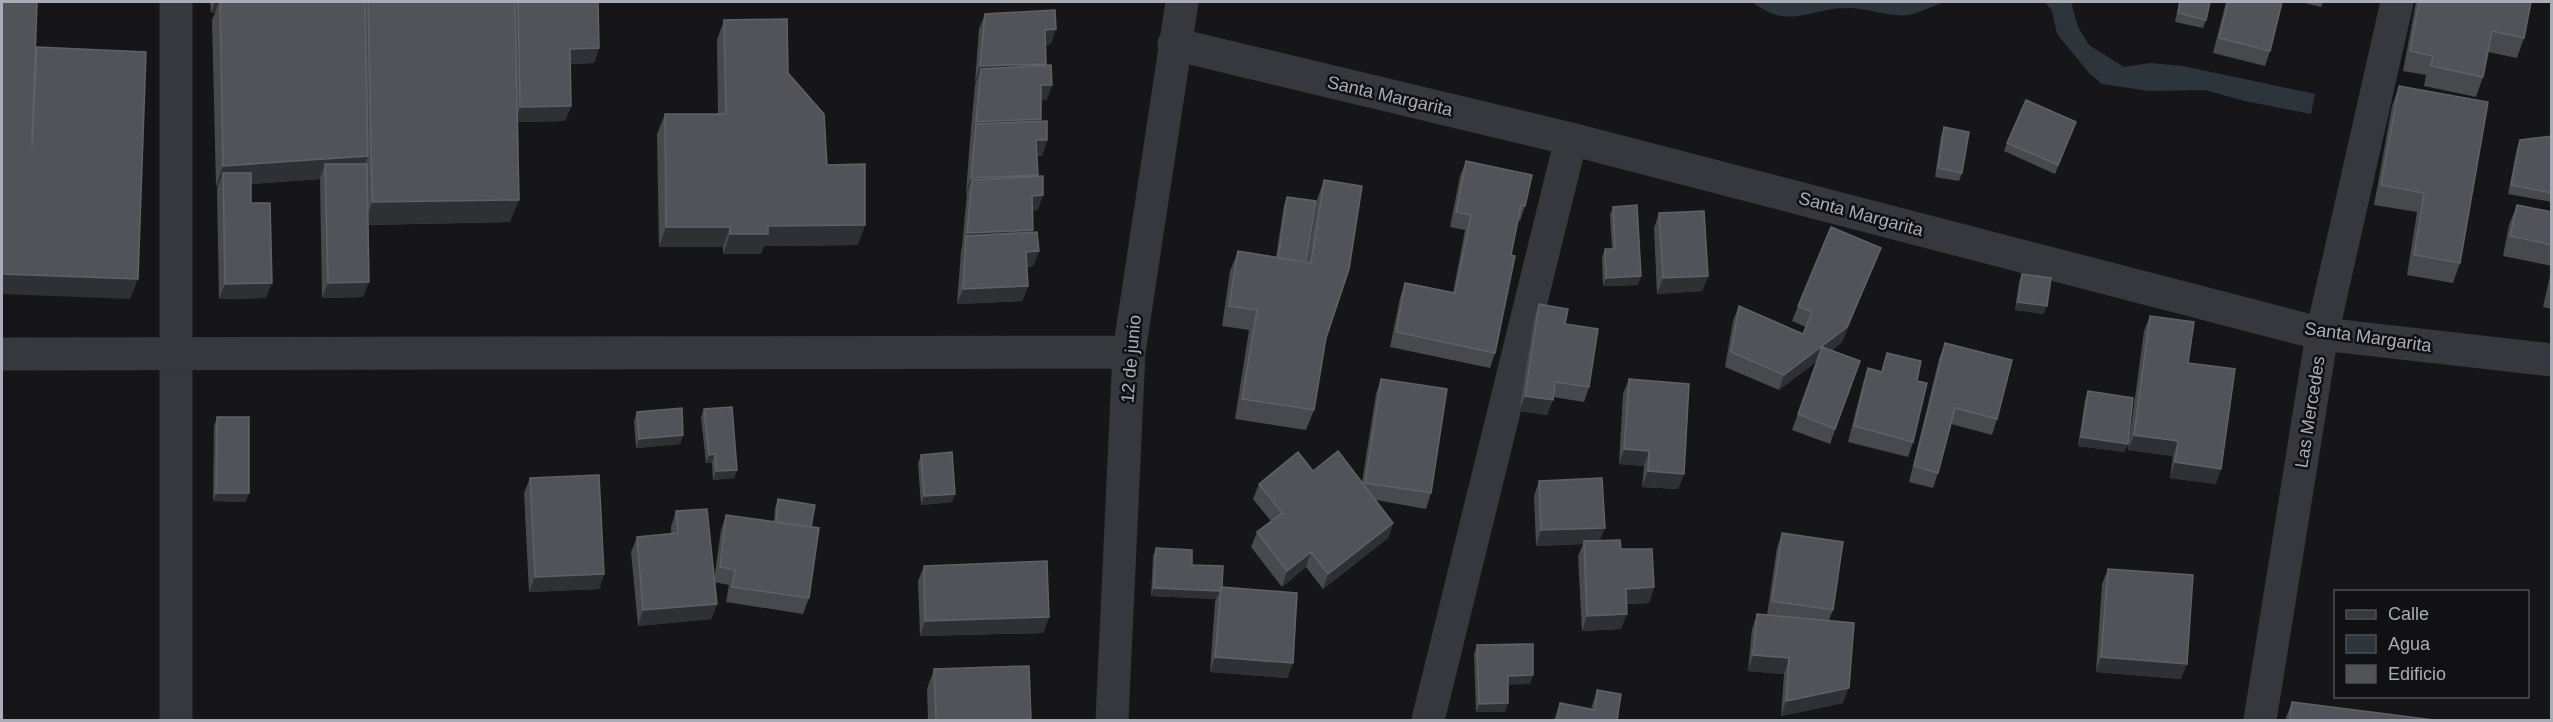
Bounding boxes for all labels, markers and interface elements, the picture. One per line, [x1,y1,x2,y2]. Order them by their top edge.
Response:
street label: Santa Margarita [1325,72,1456,120]
street label: Santa Margarita [1797,188,1926,240]
street label: 12 de junio [1117,314,1145,404]
street label: Santa Margarita [2303,318,2434,356]
street label: Las Mercedes [2291,355,2329,469]
legend [2334,590,2529,698]
text: Calle [2388,604,2429,624]
text: Agua [2388,634,2431,654]
text: Edificio [2388,664,2446,684]

